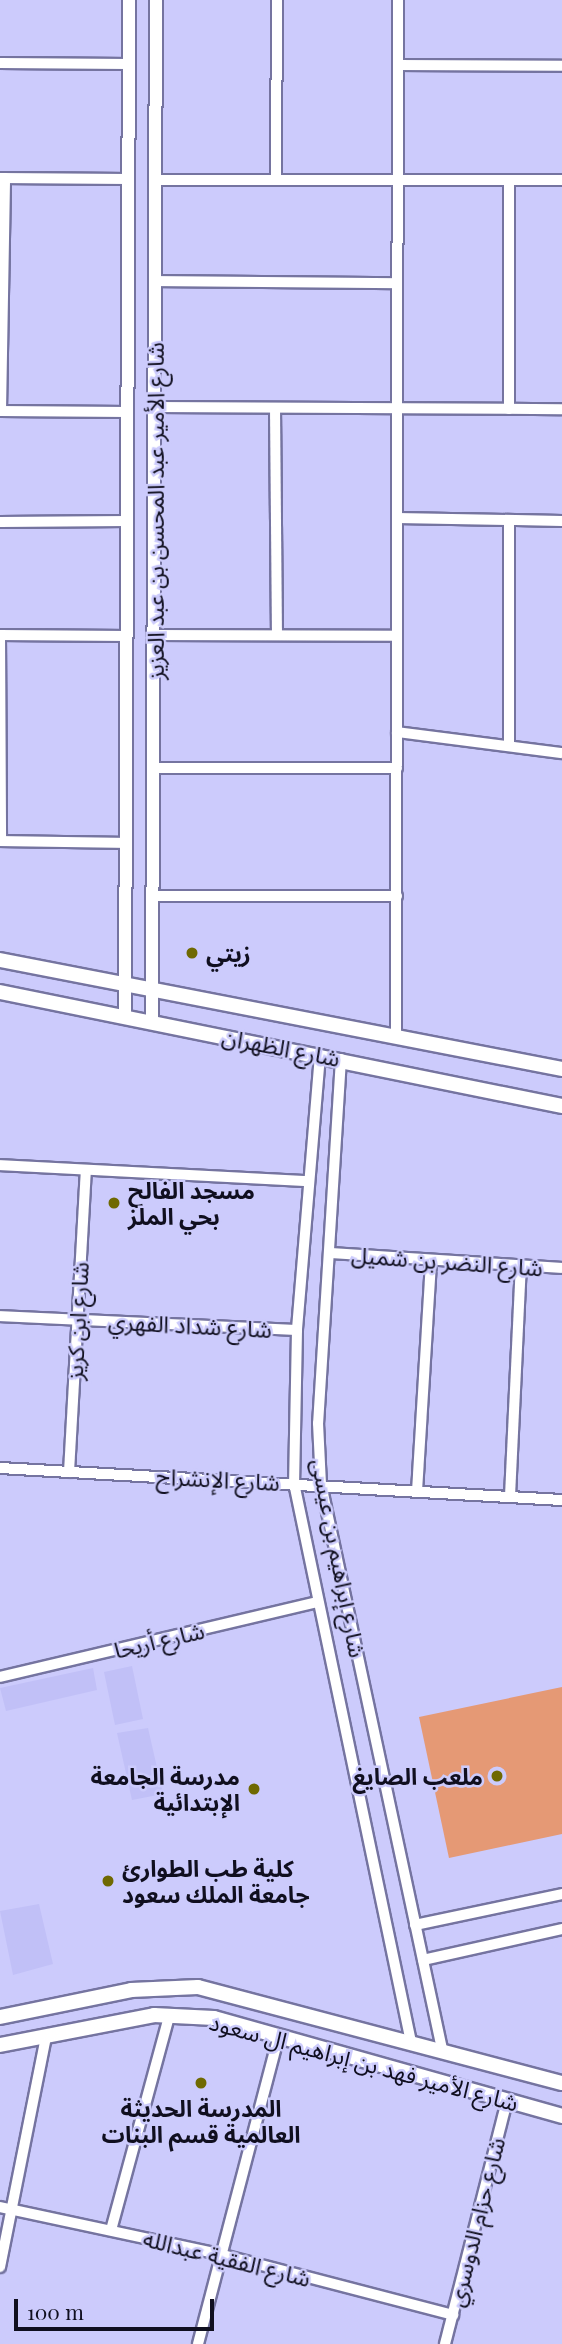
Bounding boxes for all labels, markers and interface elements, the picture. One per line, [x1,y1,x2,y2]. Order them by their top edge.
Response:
street label: شارع الأمير عبد المحسن بن عبد العزيز [141,342,169,680]
place label: زيتي [206,939,251,967]
marker: زيتي [184,945,200,961]
street label: شارع الظهران [220,1022,342,1072]
place label: مسجد الفالح بحي الملز [128,1176,255,1230]
marker: مسجد الفالح بحي الملز [106,1195,122,1211]
street label: شارع النضر بن شميل [350,1241,544,1281]
street label: شارع ابن كريز [60,1261,94,1381]
street label: شارع شداد الفهري [107,1307,273,1343]
street label: شارع إبراهيم بن عيسى [306,1456,372,1660]
street label: شارع الإنشراح [155,1462,281,1496]
street label: شارع أريحا [111,1616,207,1664]
place label: مدرسة الجامعة الإبتدائية [90,1762,240,1816]
place label: ملعب الصايغ [352,1762,483,1790]
marker: ملعب الصايغ [489,1768,505,1784]
marker: مدرسة الجامعة الإبتدائية [246,1781,262,1797]
place label: كلية طب الطوارئ جامعة الملك سعود [122,1854,310,1908]
marker: كلية طب الطوارئ جامعة الملك سعود [100,1873,116,1889]
street label: شارع الأمير فهد بن إبراهيم ال سعود [207,2007,521,2117]
marker: المدرسة الحديثة العالمية قسم البنات [193,2075,209,2091]
place label: المدرسة الحديثة العالمية قسم البنات [101,2094,301,2148]
street label: شارع حزام الدوسري [442,2134,510,2310]
street label: شارع الفقية عبدالله [140,2224,314,2292]
scale bar [18,2284,217,2328]
text: 100 m [27,2297,84,2325]

